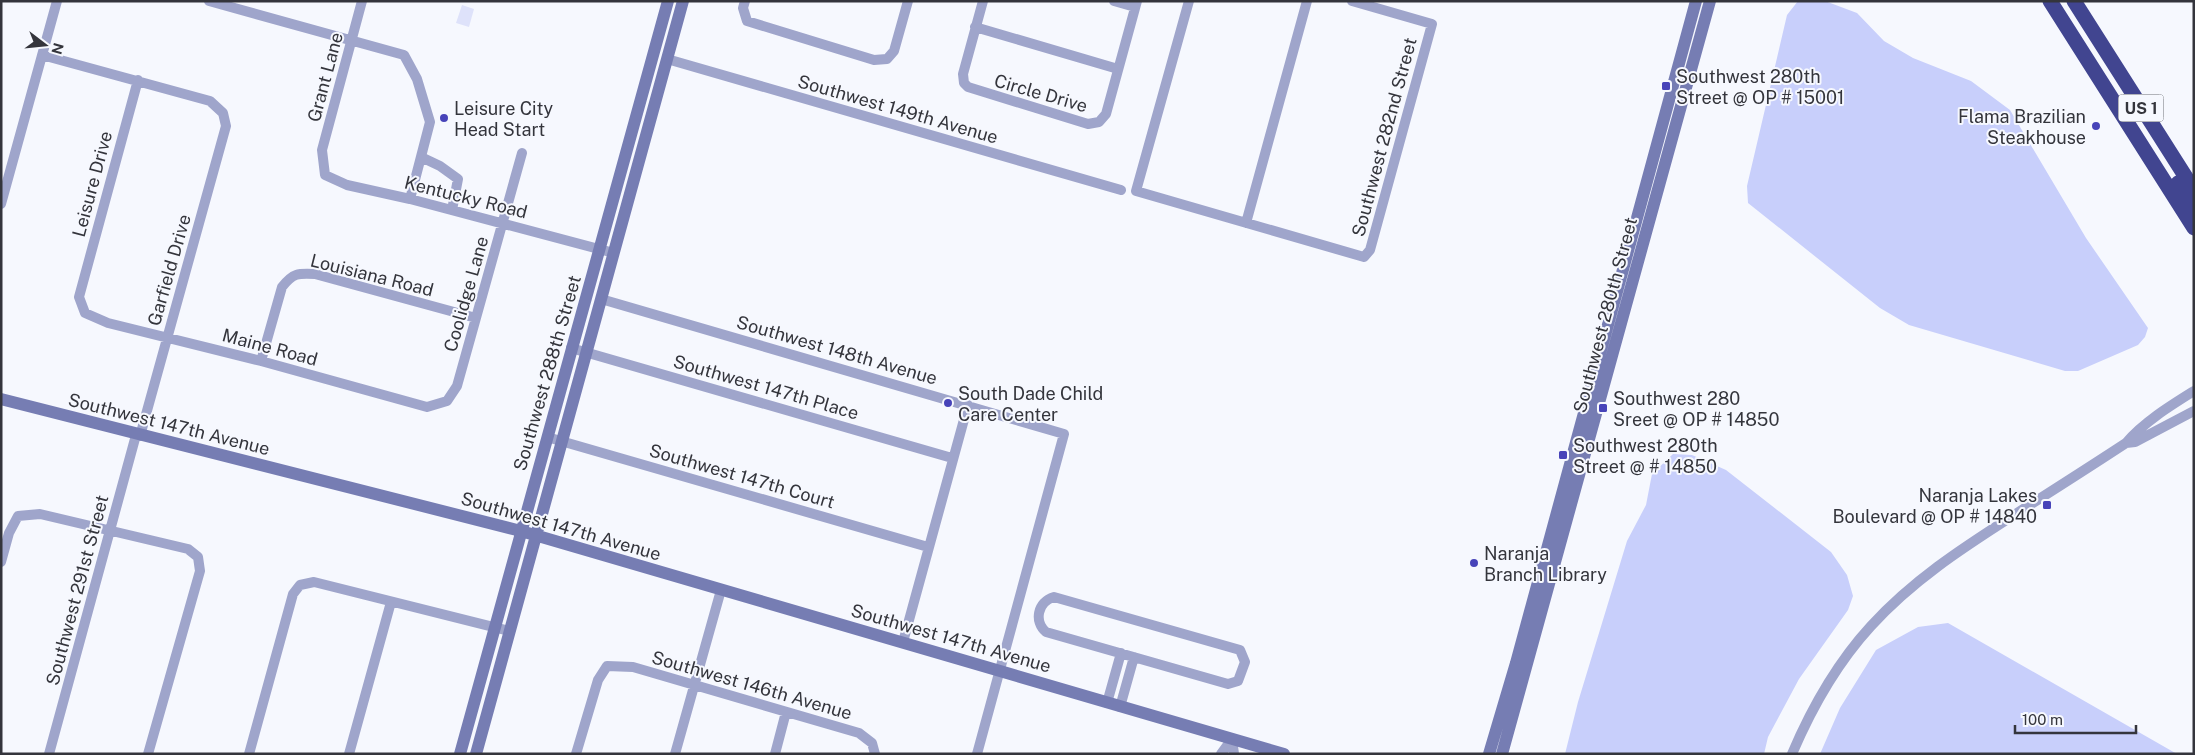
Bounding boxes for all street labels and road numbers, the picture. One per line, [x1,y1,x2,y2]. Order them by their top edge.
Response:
street label: Grant Lane [303,30,347,124]
street label: Southwest 282nd Street [1347,35,1421,239]
street label: Southwest 149th Avenue [795,70,1001,148]
street label: Circle Drive [992,70,1090,116]
road number: US 1 [2118,95,2164,122]
street label: Leisure Drive [68,129,116,239]
street label: Kentucky Road [402,172,530,222]
street label: Garfield Drive [143,212,195,328]
street label: Southwest 280th Street [1569,215,1641,415]
street label: Coolidge Lane [439,234,493,354]
street label: Louisiana Road [308,250,436,300]
street label: Southwest 288th Street [509,273,585,473]
street label: Southwest 148th Avenue [734,311,940,389]
street label: Maine Road [220,324,320,370]
street label: Southwest 147th Place [671,350,861,424]
street label: Southwest 147th Avenue [66,389,272,459]
street label: Southwest 147th Court [647,439,837,513]
street label: Southwest 147th Avenue [459,487,663,565]
street label: Southwest 291st Street [41,493,113,687]
street label: Southwest 147th Avenue [849,599,1053,677]
street label: Southwest 146th Avenue [649,646,855,724]

